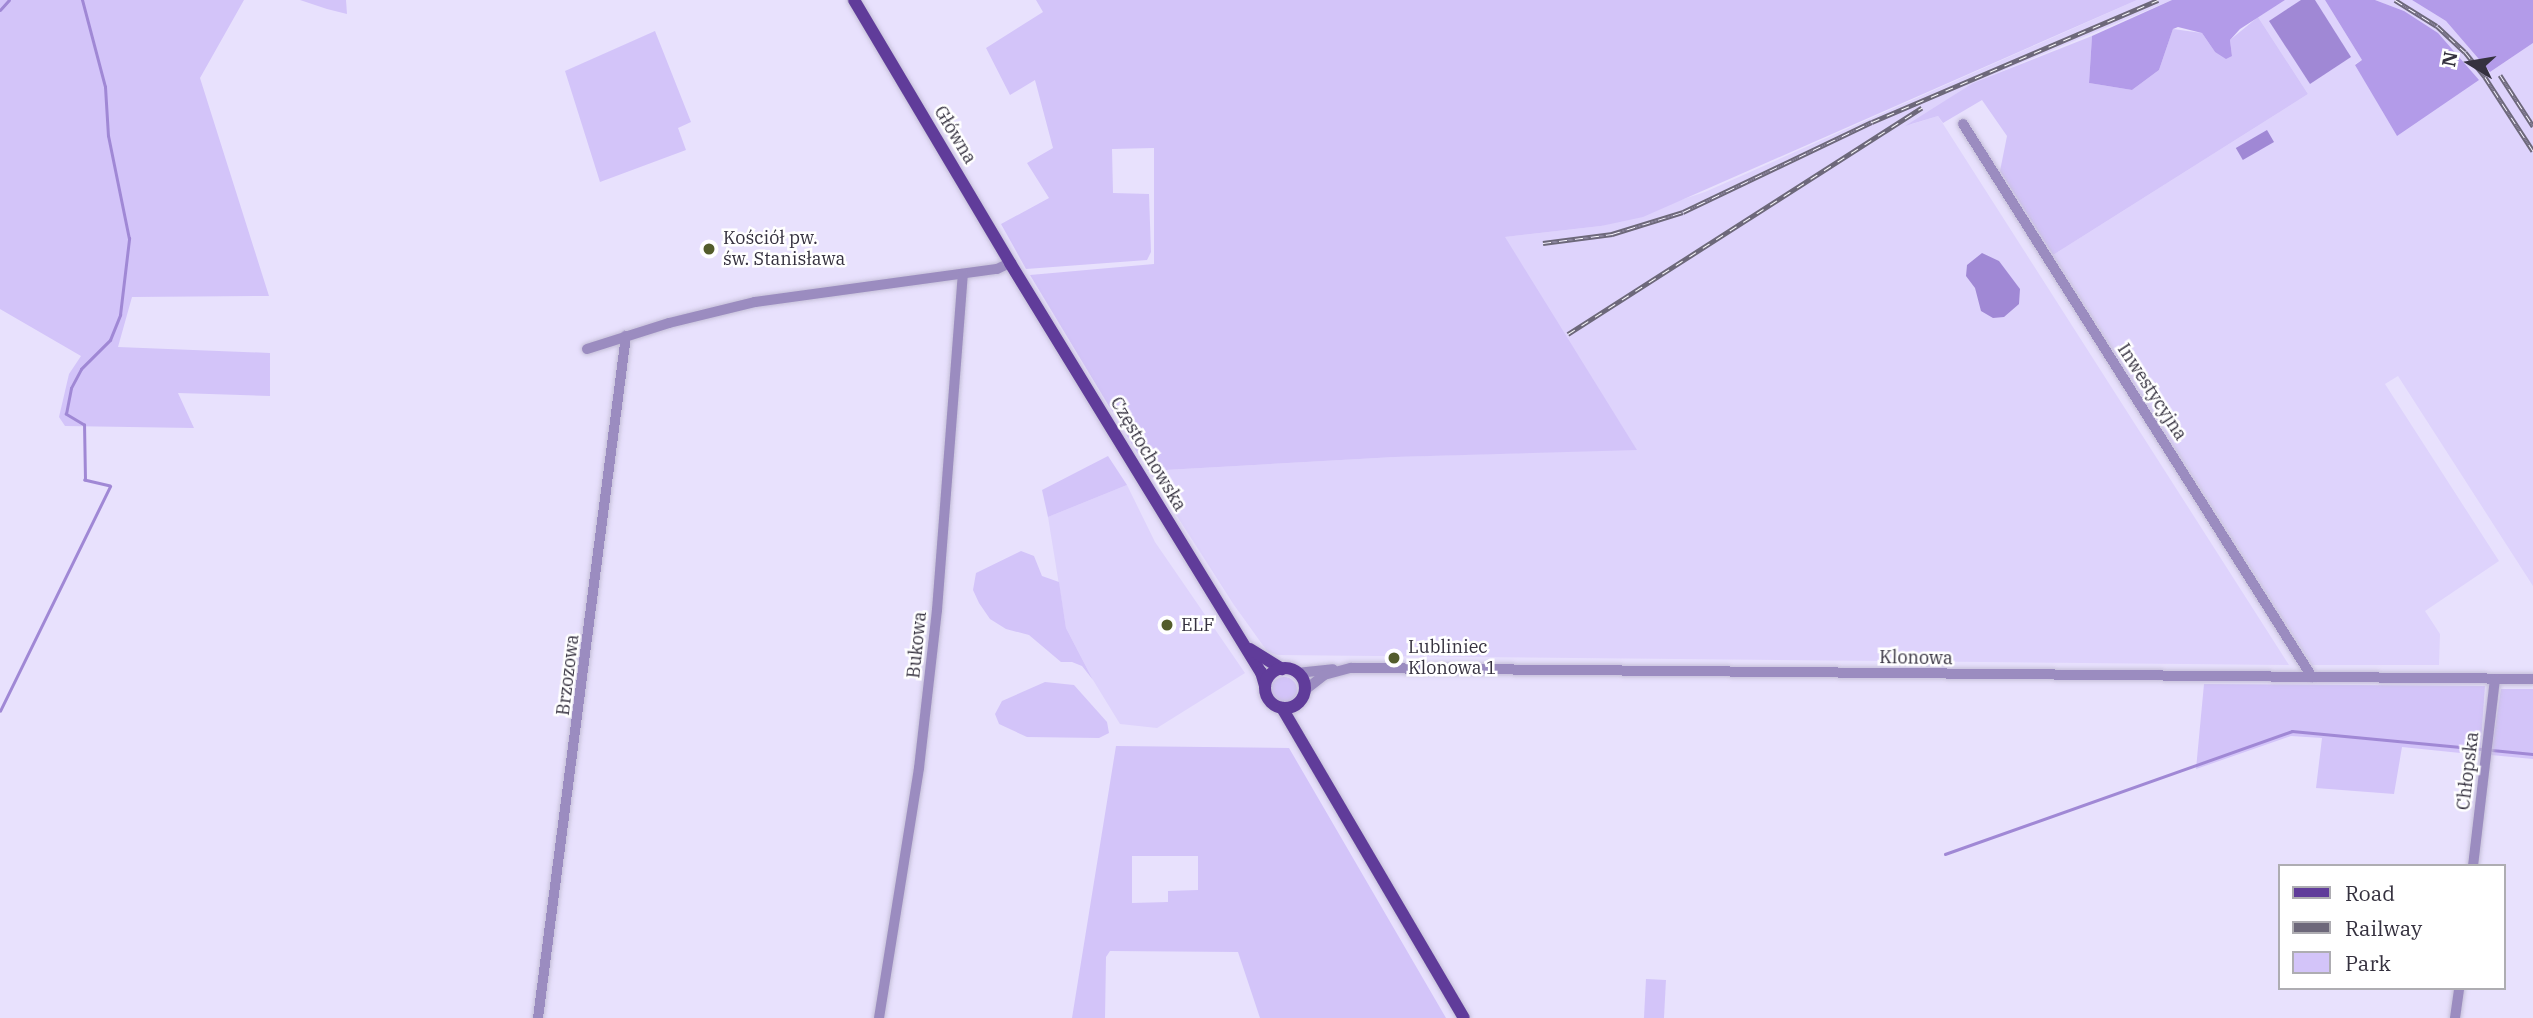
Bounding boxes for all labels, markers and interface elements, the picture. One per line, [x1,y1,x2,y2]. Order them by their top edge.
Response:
north arrow [2435,28,2505,98]
text: N [2436,49,2463,69]
street label: Główna [929,102,981,168]
place label: Kościół pw. św. Stanisława [723,228,845,270]
marker: Kościół pw. św. Stanisława [701,241,717,257]
street label: Inwestycyjna [2113,339,2191,445]
street label: Częstochowska [1105,393,1191,515]
street label: Bukowa [903,611,931,679]
place label: ELF [1181,614,1214,636]
marker: ELF [1159,617,1175,633]
street label: Brzozowa [552,633,584,717]
place label: Lubliniec Klonowa 1 [1408,637,1496,680]
street label: Klonowa [1879,647,1953,669]
marker: Lubliniec Klonowa 1 [1386,650,1402,666]
street label: Chłopska [2452,731,2484,811]
legend [2278,864,2505,990]
text: Road [2345,879,2395,907]
text: Railway [2345,914,2422,942]
text: Park [2345,949,2391,977]

